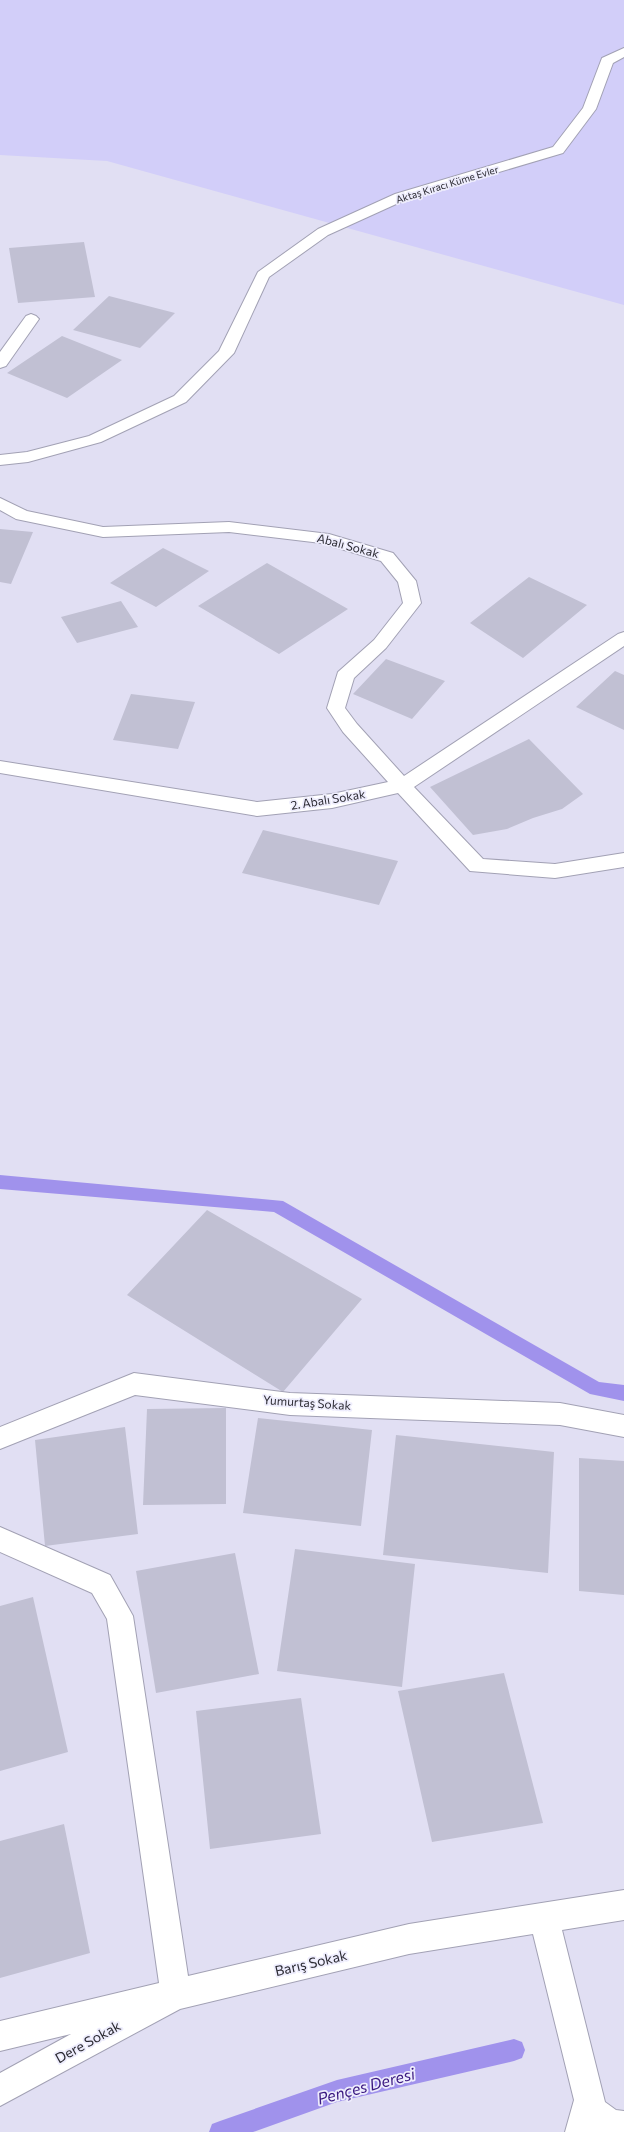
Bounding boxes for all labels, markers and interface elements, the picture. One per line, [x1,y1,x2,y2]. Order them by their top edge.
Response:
street label: Aktaş Kıracı Küme Evler [394,163,500,205]
street label: Abalı Sokak [316,530,381,560]
street label: 2. Abalı Sokak [290,786,367,812]
street label: Yumurtaş Sokak [263,1392,352,1412]
street label: Barış Sokak [273,1946,349,1979]
street label: Dere Sokak [52,2016,124,2066]
water label: Pençes Deresi [315,2063,418,2108]

